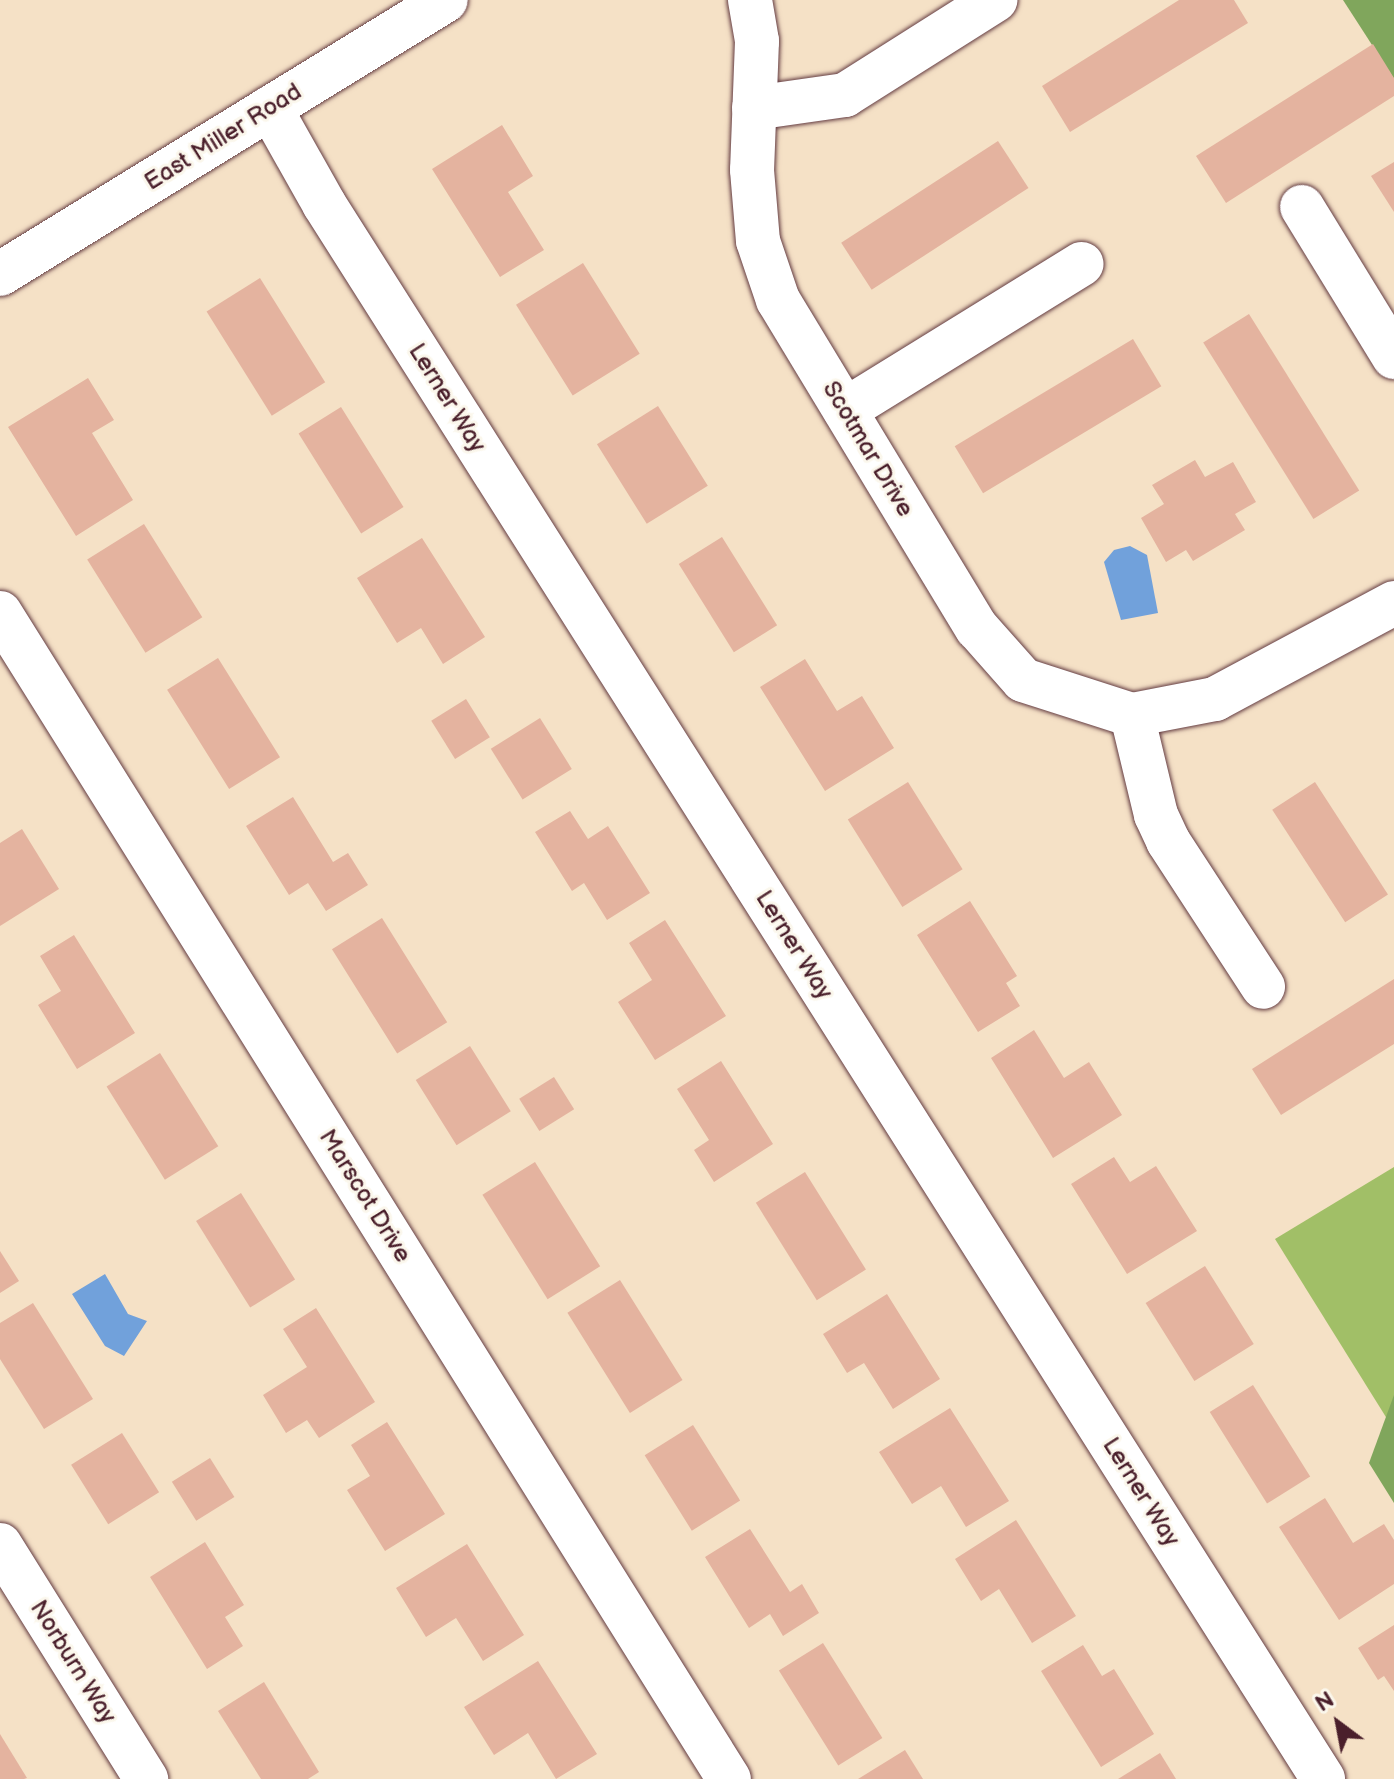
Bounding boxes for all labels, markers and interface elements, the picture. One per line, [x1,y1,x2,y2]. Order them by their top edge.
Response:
street label: East Miller Road [139,77,307,197]
street label: Lerner Way [402,338,492,458]
street label: Scotmar Drive [816,376,920,522]
street label: Lerner Way [749,885,839,1005]
street label: Marscot Drive [313,1124,417,1268]
street label: Lerner Way [1096,1432,1186,1552]
street label: Norburn Way [24,1595,122,1729]
north arrow [1298,1683,1378,1763]
text: N [1311,1686,1339,1718]

